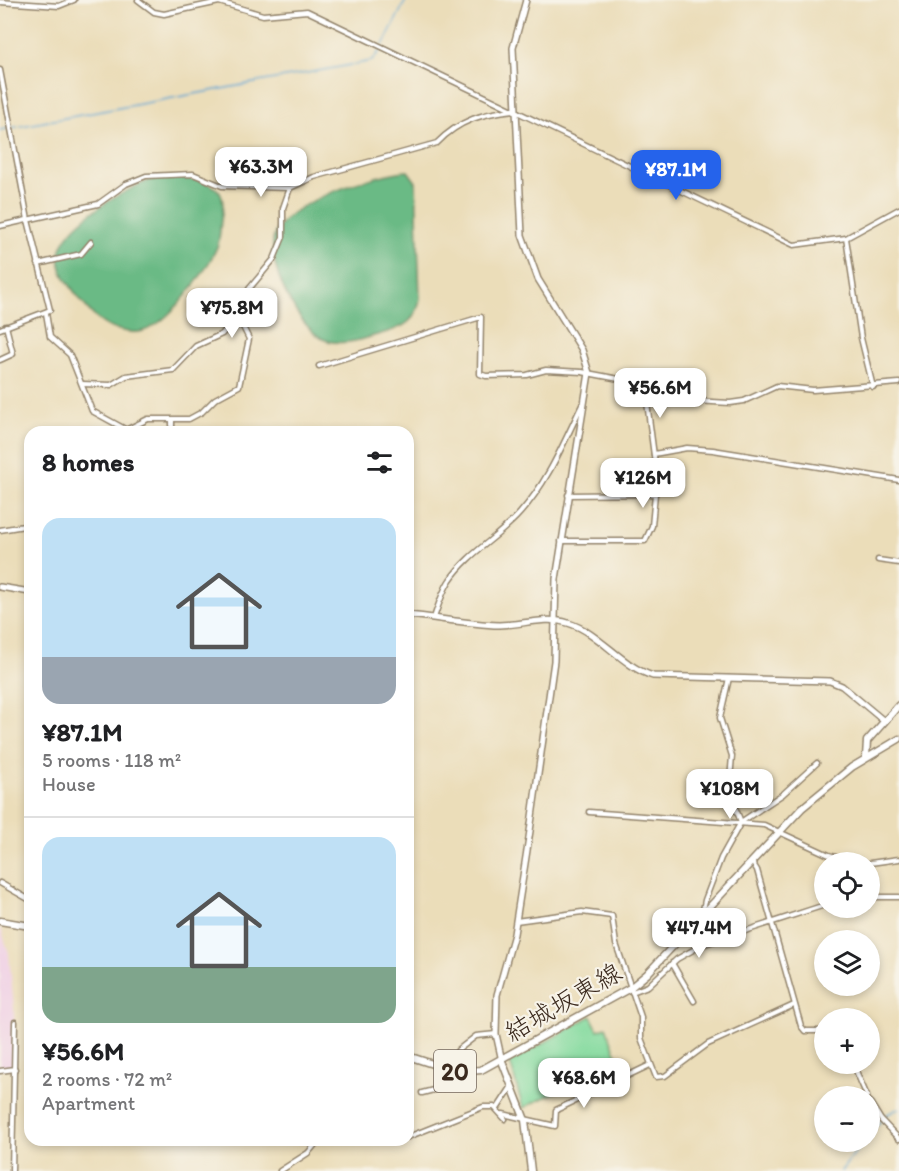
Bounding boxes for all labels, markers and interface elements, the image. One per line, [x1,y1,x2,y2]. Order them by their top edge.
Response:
pin: ¥63.3M [212,147,310,198]
pin: ¥87.1M [627,150,725,201]
text: ¥63.3M [229,154,293,178]
text: ¥87.1M [645,157,707,181]
pin: ¥75.8M [183,288,281,339]
text: ¥75.8M [200,295,264,319]
pin: ¥56.6M [611,368,709,419]
text: ¥56.6M [628,375,692,399]
text: 8 homes [42,446,134,478]
icon: filters [363,446,396,479]
pin: ¥126M [601,458,685,509]
text: ¥126M [614,465,672,489]
icon: home [165,557,273,665]
text: ¥87.1M [42,716,123,748]
text: 5 rooms · 118 m² [42,748,181,772]
pin: ¥108M [688,769,772,820]
text: House [42,772,96,796]
text: ¥108M [700,776,760,800]
map controls [814,852,880,1152]
button: locate [814,852,880,918]
icon: home [165,876,273,984]
pin: ¥47.4M [650,908,748,959]
text: ¥47.4M [666,915,732,939]
button: layers [814,930,880,996]
street label: 結城坂東線 [499,956,627,1048]
button: + [814,1008,880,1074]
text: ¥56.6M [42,1035,125,1067]
road number: 20 [434,1050,476,1092]
pin: ¥68.6M [535,1058,633,1109]
text: ¥68.6M [552,1065,616,1089]
text: 2 rooms · 72 m² [42,1067,172,1091]
button: − [814,1086,880,1152]
text: Apartment [42,1091,135,1115]

